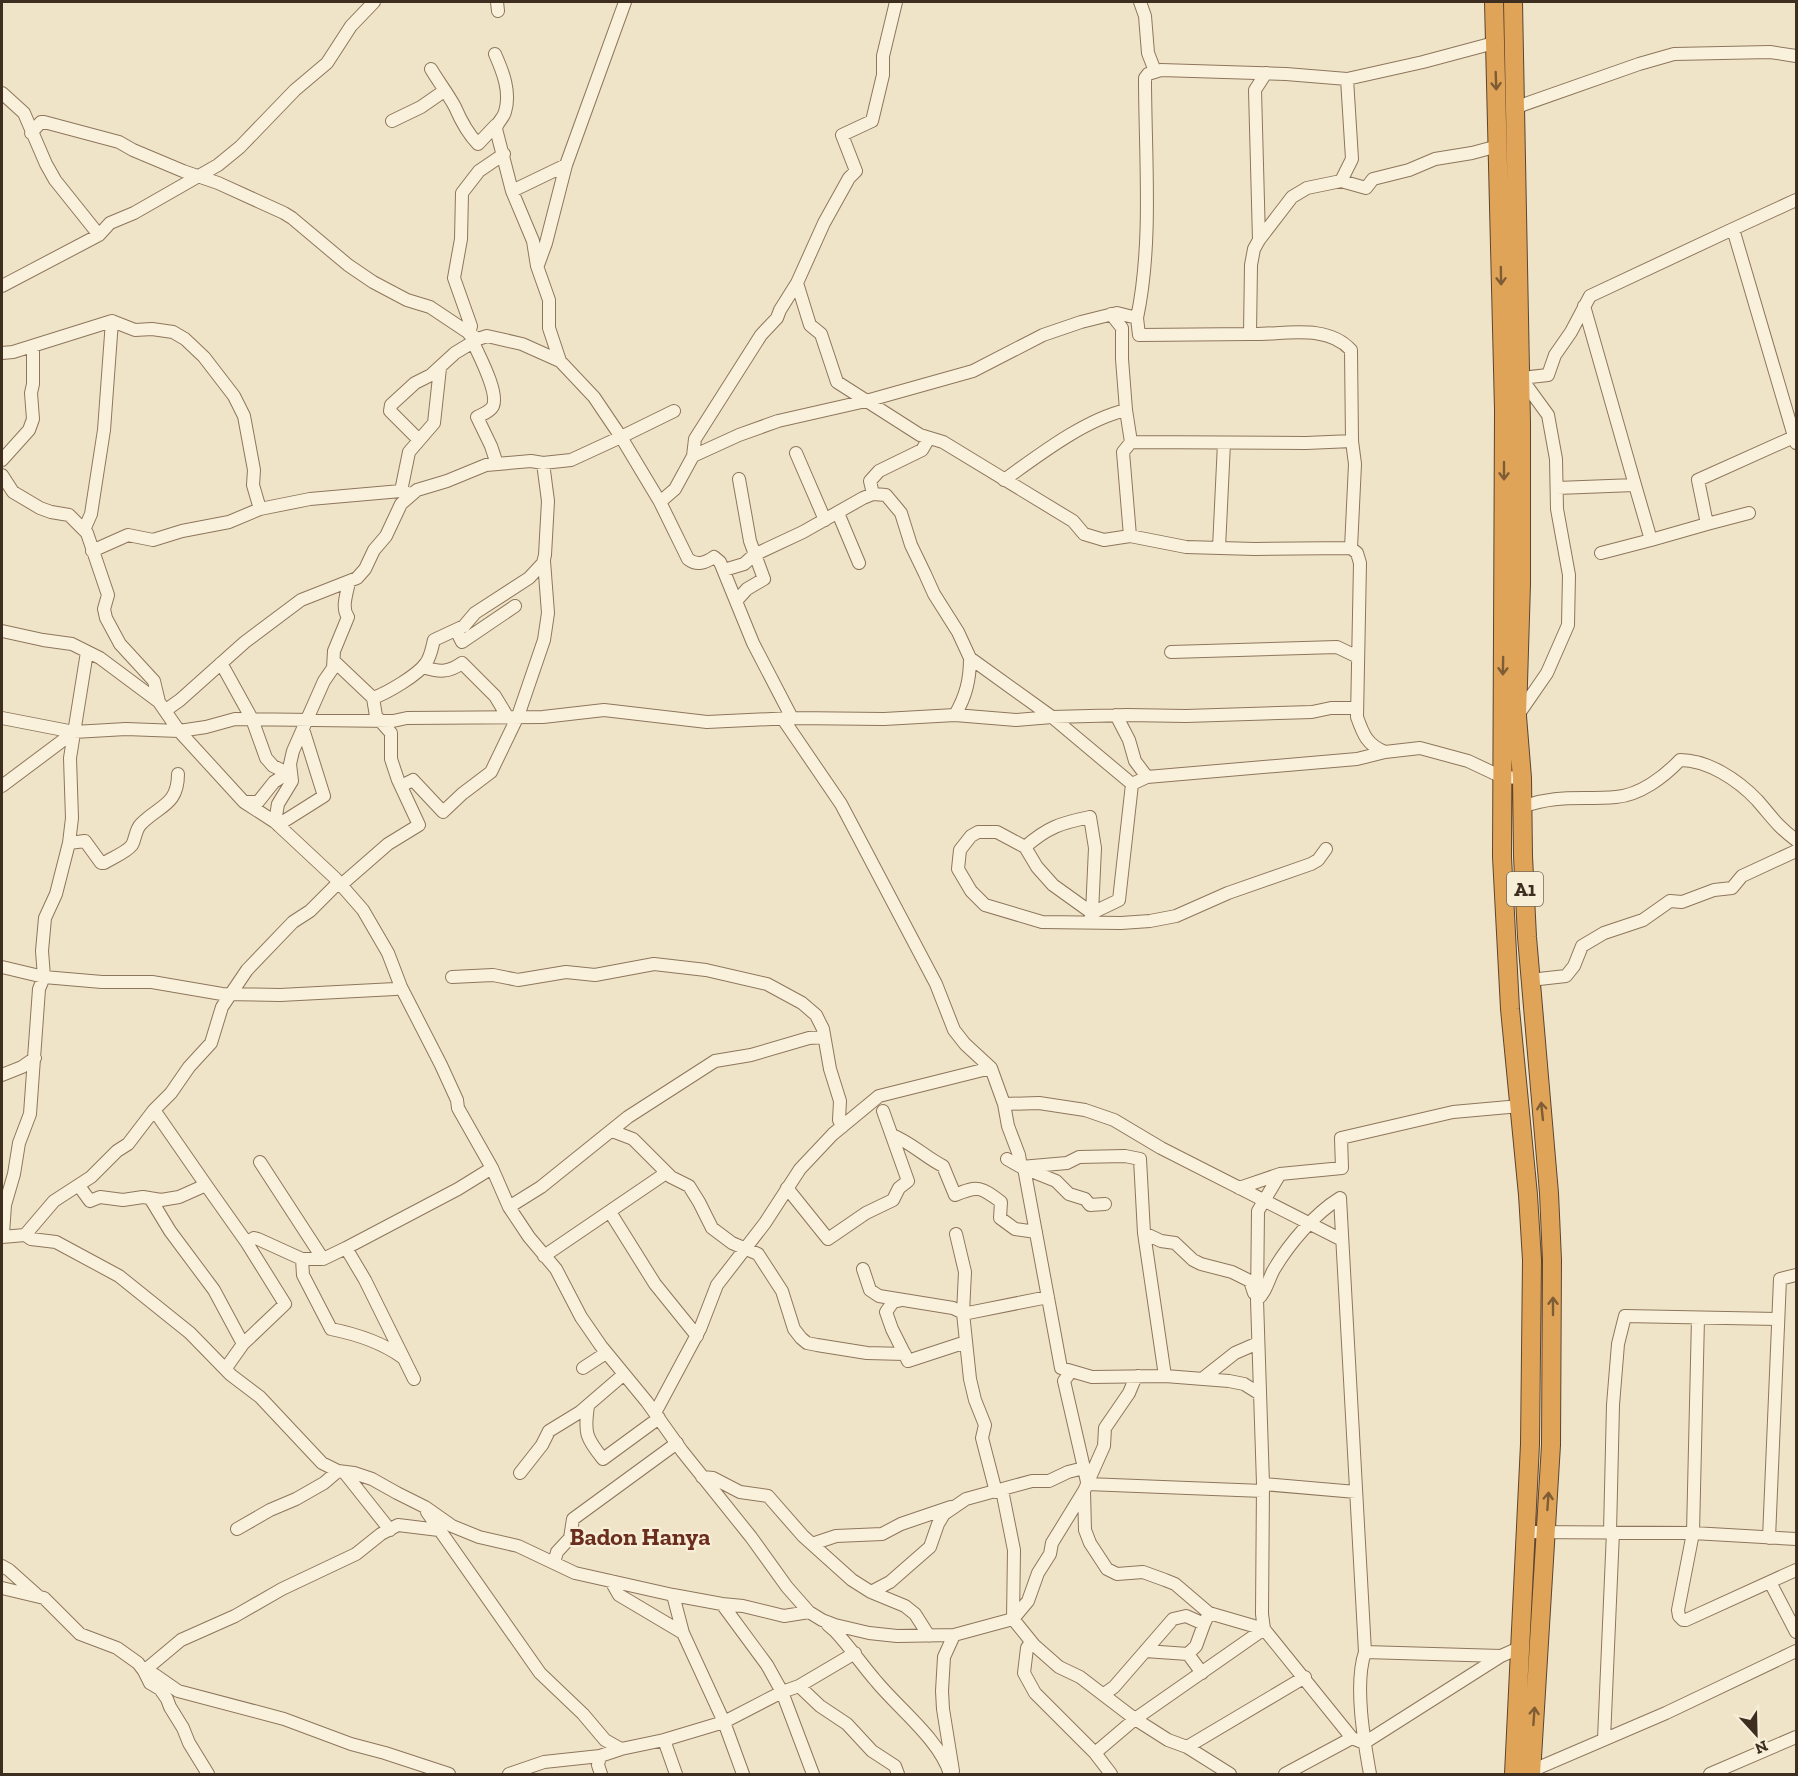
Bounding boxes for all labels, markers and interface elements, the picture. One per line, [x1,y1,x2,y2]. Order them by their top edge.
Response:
one-way arrow [1490,70,1501,90]
one-way arrow [1496,265,1507,285]
one-way arrow [1498,460,1510,480]
one-way arrow [1497,655,1509,675]
road number: A1 [1507,872,1543,906]
one-way arrow [1536,1102,1547,1122]
one-way arrow [1547,1296,1559,1316]
one-way arrow [1542,1491,1553,1511]
district label: Badon Hanya [570,1522,710,1551]
north arrow [1726,1704,1786,1764]
one-way arrow [1529,1707,1540,1727]
text: N [1752,1736,1771,1759]

